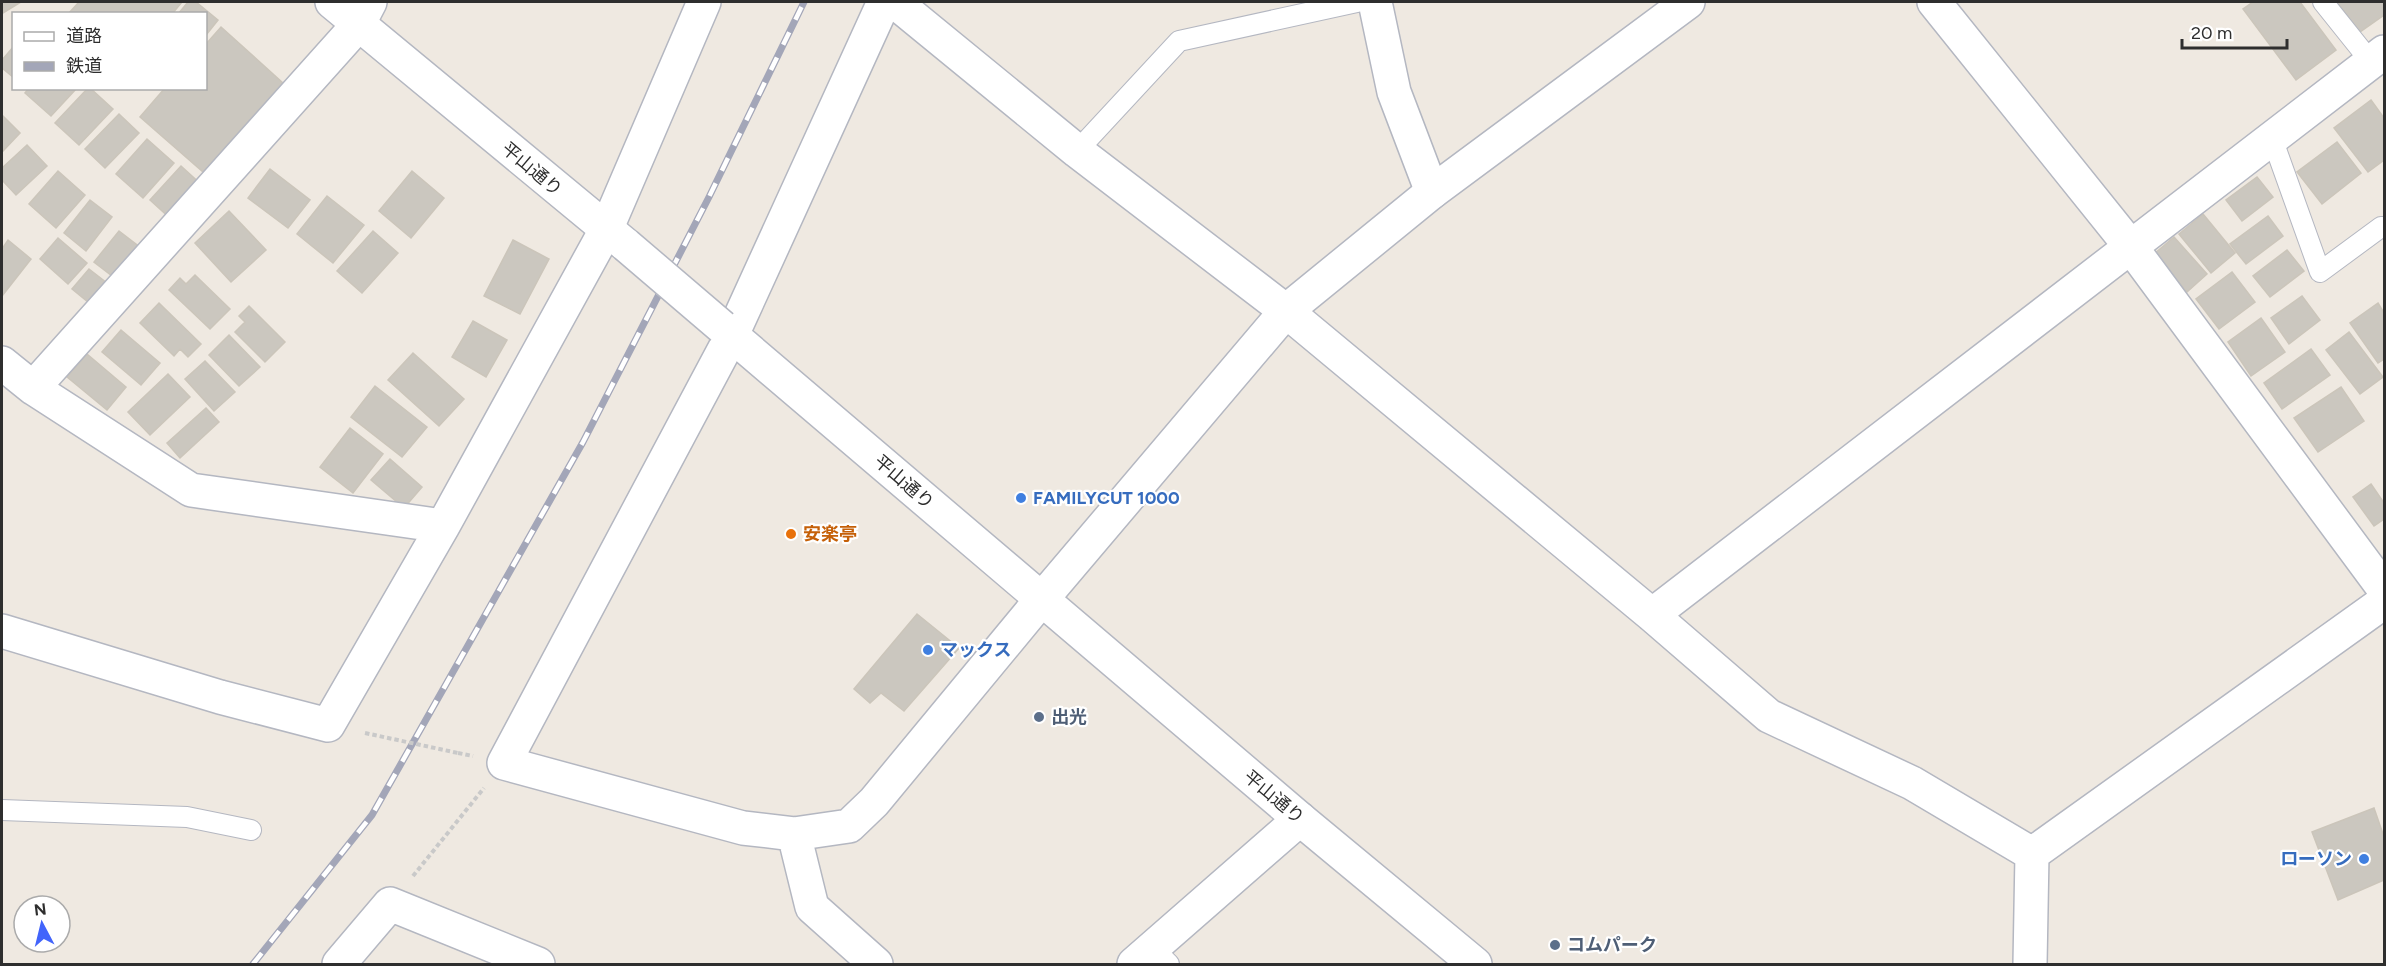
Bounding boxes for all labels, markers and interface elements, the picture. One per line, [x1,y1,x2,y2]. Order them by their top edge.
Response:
legend [12,12,207,90]
scale bar [2182,12,2287,50]
text: 20 m [2191,22,2232,44]
text: 道路 [66,25,102,47]
text: 鉄道 [66,55,102,77]
street label: 平山通り [497,137,567,201]
street label: 平山通り [870,450,938,514]
place label: FAMILYCUT 1000 [1033,487,1180,509]
marker: FAMILYCUT 1000 [1014,491,1028,505]
place label: 安楽亭 [803,523,857,545]
marker: 安楽亭 [784,527,798,541]
place label: マックス [940,639,1011,661]
marker: マックス [921,643,935,657]
place label: 出光 [1051,706,1087,728]
marker: 出光 [1032,710,1046,724]
street label: 平山通り [1239,765,1309,829]
place label: ローソン [2280,848,2352,870]
marker: ローソン [2357,852,2371,866]
north arrow [12,894,72,954]
text: N [33,899,48,920]
place label: コムパーク [1567,934,1657,956]
marker: コムパーク [1548,938,1562,952]

